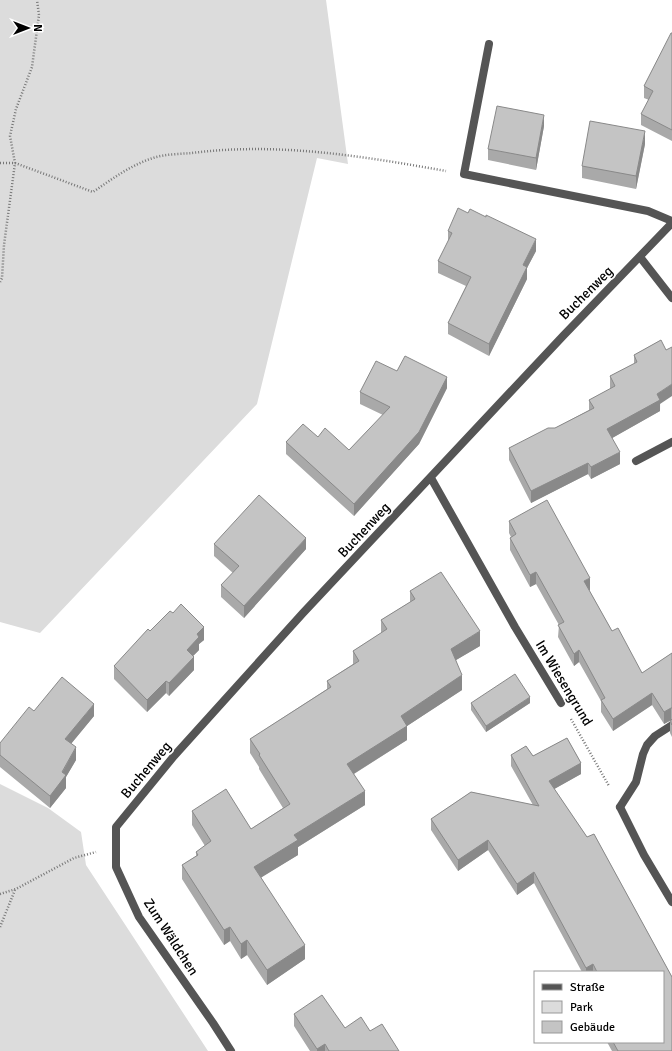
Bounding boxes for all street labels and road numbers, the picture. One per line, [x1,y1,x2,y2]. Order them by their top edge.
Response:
street label: Buchenweg [556,263,616,323]
street label: Buchenweg [334,499,394,561]
street label: Im Wiesengrund [532,637,596,729]
street label: Buchenweg [117,738,175,802]
street label: Zum Wäldchen [140,895,202,979]

